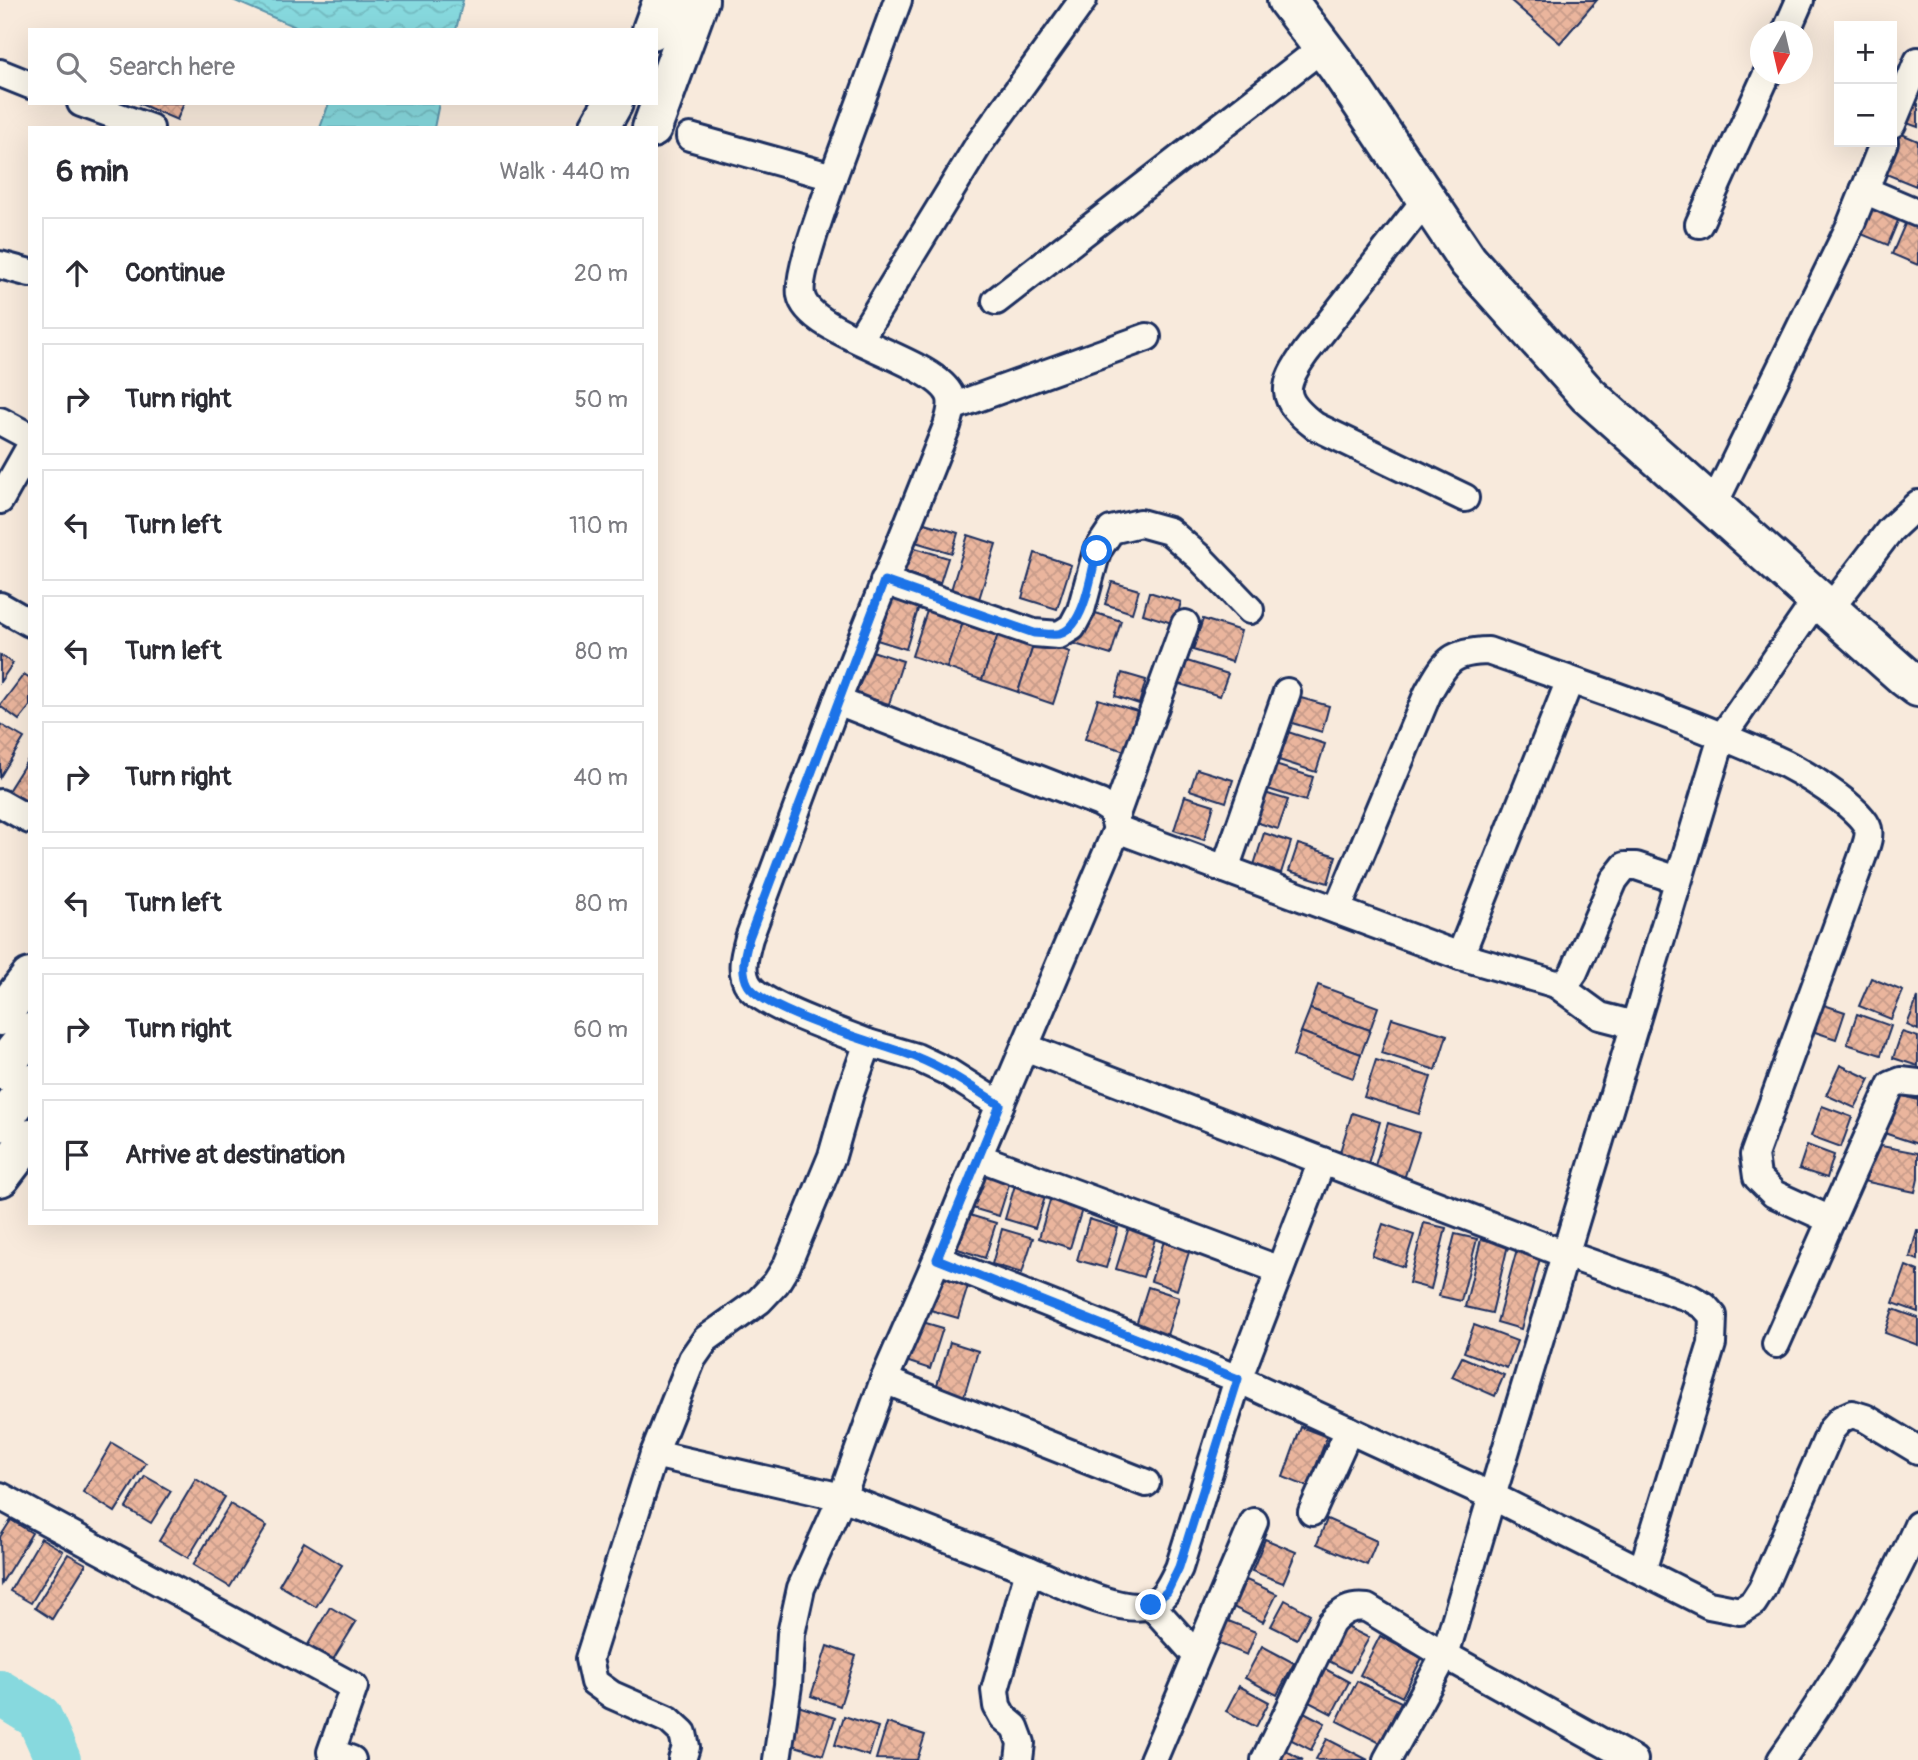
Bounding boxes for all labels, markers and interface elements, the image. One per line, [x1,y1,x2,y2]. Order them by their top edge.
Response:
north arrow [1750,21,1813,84]
map controls [1834,21,1897,147]
button: + [1834,21,1897,84]
search box [28,28,658,105]
icon: search [52,48,90,86]
text: Search here [108,51,235,83]
button: − [1834,84,1897,147]
text: 6 min [56,153,129,190]
text: Walk · 440 m [499,157,630,186]
icon: ahead [58,254,96,292]
text: Continue [125,257,225,289]
text: 20 m [574,259,628,288]
icon: right [58,380,96,418]
text: Turn right [125,383,231,415]
text: 50 m [574,385,628,414]
icon: left [58,506,96,544]
text: Turn left [125,509,221,541]
text: 110 m [569,511,628,540]
route start [1081,535,1112,566]
icon: left [58,632,96,670]
text: Turn left [125,635,221,667]
text: 80 m [575,637,628,666]
icon: right [58,758,96,796]
text: Turn right [125,761,231,793]
text: 40 m [574,763,628,792]
icon: left [58,884,96,922]
text: Turn left [125,887,221,919]
text: 80 m [575,889,628,918]
icon: right [58,1010,96,1048]
text: Turn right [125,1013,231,1045]
text: 60 m [573,1015,628,1044]
icon: arrive [58,1136,96,1174]
text: Arrive at destination [125,1139,345,1171]
route end [1135,1589,1166,1620]

